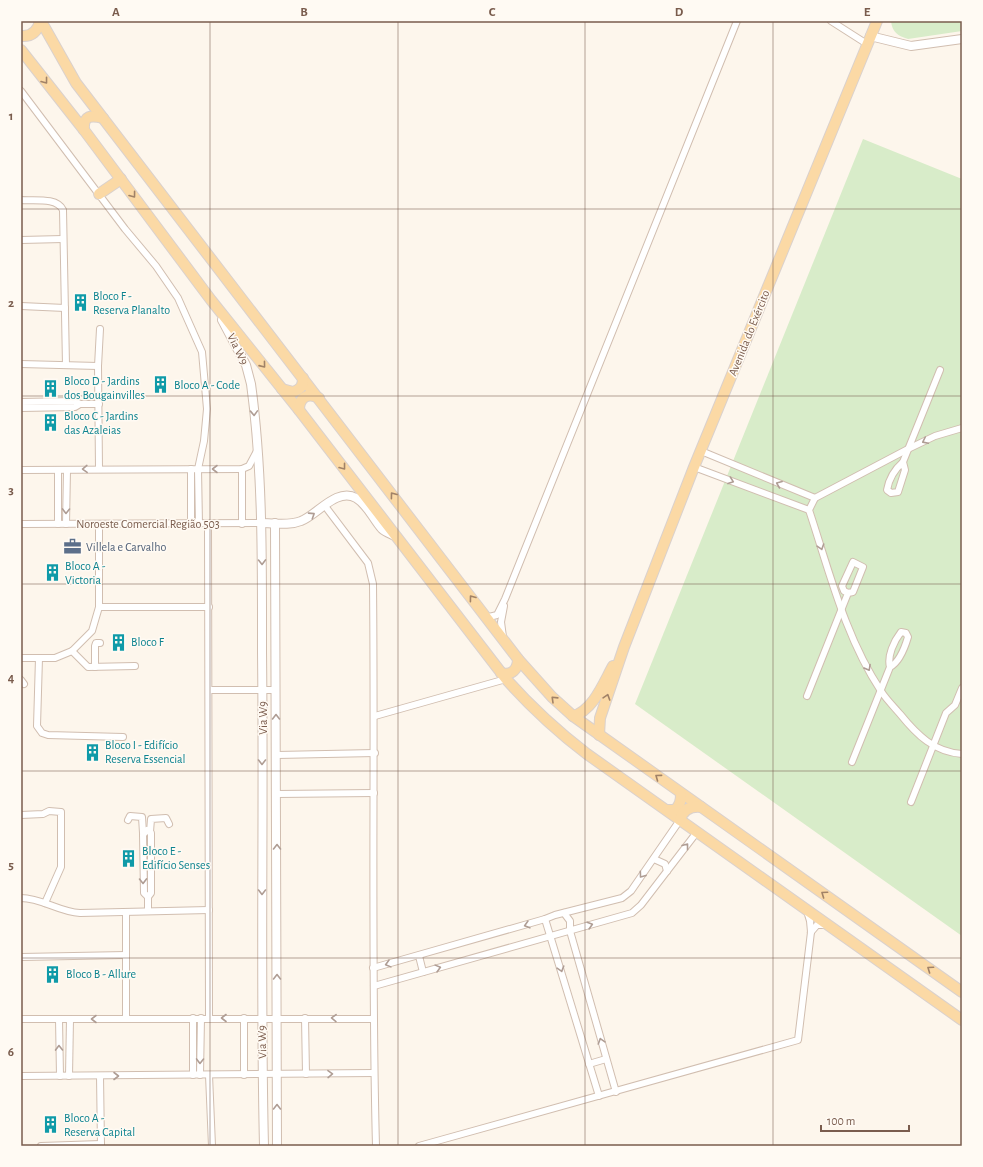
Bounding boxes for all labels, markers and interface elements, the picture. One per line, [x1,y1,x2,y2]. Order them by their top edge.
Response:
text: A [112,6,120,19]
text: B [300,6,308,19]
text: C [489,6,496,19]
text: D [675,6,684,19]
text: E [864,6,871,19]
one-way arrow [41,76,48,83]
text: 1 [9,110,13,123]
one-way arrow [128,191,135,198]
street label: Avenida do Exército [726,288,772,378]
place label: Bloco F - Reserva Planalto [93,290,170,316]
building icon: Bloco F - Reserva Planalto [70,293,90,313]
text: 2 [8,297,14,310]
street label: Via W9 [225,331,251,367]
one-way arrow [258,361,265,368]
place label: Bloco D - Jardins dos Bougainvilles [64,375,145,401]
building icon: Bloco A - Code [151,375,171,395]
building icon: Bloco D - Jardins dos Bougainvilles [41,378,61,398]
place label: Bloco A - Code [174,379,240,391]
place label: Bloco C - Jardins das Azaleias [64,410,138,436]
one-way arrow [250,410,259,416]
building icon: Bloco C - Jardins das Azaleias [41,413,61,433]
one-way arrow [922,436,930,444]
one-way arrow [338,463,345,470]
one-way arrow [82,465,88,473]
one-way arrow [212,465,218,473]
one-way arrow [727,476,734,484]
one-way arrow [776,480,783,488]
text: 3 [8,484,14,497]
one-way arrow [391,493,398,500]
one-way arrow [62,508,70,514]
one-way arrow [308,512,315,520]
street label: Noroeste Comercial Região 503 [76,518,220,530]
office icon: Villela e Carvalho [63,537,83,557]
place label: Villela e Carvalho [86,541,166,553]
one-way arrow [816,543,825,550]
one-way arrow [258,559,266,565]
place label: Bloco A - Victoria [65,560,106,586]
building icon: Bloco A - Victoria [42,563,62,583]
one-way arrow [470,596,477,603]
building icon: Bloco F [108,632,128,652]
place label: Bloco F [131,636,165,648]
one-way arrow [863,664,870,671]
text: 4 [8,672,15,685]
one-way arrow [602,694,611,701]
one-way arrow [551,696,559,704]
street label: Via W9 [257,701,269,735]
one-way arrow [272,714,280,720]
place label: Bloco I - Edifício Reserva Essencial [105,739,186,765]
building icon: Bloco I - Edifício Reserva Essencial [82,742,102,762]
one-way arrow [258,759,266,765]
one-way arrow [655,775,662,782]
one-way arrow [681,843,688,850]
one-way arrow [273,844,281,850]
place label: Bloco E - Edifício Senses [142,845,210,871]
building icon: Bloco E - Edifício Senses [119,848,139,868]
text: 5 [8,859,14,872]
one-way arrow [639,871,647,878]
one-way arrow [139,878,147,884]
one-way arrow [258,889,266,895]
one-way arrow [821,891,828,899]
one-way arrow [524,920,530,928]
one-way arrow [586,921,593,930]
one-way arrow [385,959,392,968]
building icon: Bloco B - Allure [43,964,63,984]
one-way arrow [434,964,441,973]
one-way arrow [556,966,565,973]
one-way arrow [927,966,934,974]
place label: Bloco B - Allure [66,968,136,980]
one-way arrow [273,974,281,980]
one-way arrow [221,1014,227,1022]
one-way arrow [331,1014,337,1022]
one-way arrow [91,1015,97,1023]
street label: Via W9 [256,1025,268,1059]
one-way arrow [597,1038,606,1045]
one-way arrow [55,1045,63,1051]
text: 6 [8,1046,14,1059]
one-way arrow [196,1058,204,1064]
one-way arrow [327,1070,333,1078]
one-way arrow [113,1072,119,1080]
one-way arrow [273,1104,281,1110]
scale bar [821,1107,909,1133]
place label: Bloco A - Reserva Capital [64,1112,135,1138]
building icon: Bloco A - Reserva Capital [41,1115,61,1135]
text: 100 m [827,1115,855,1127]

